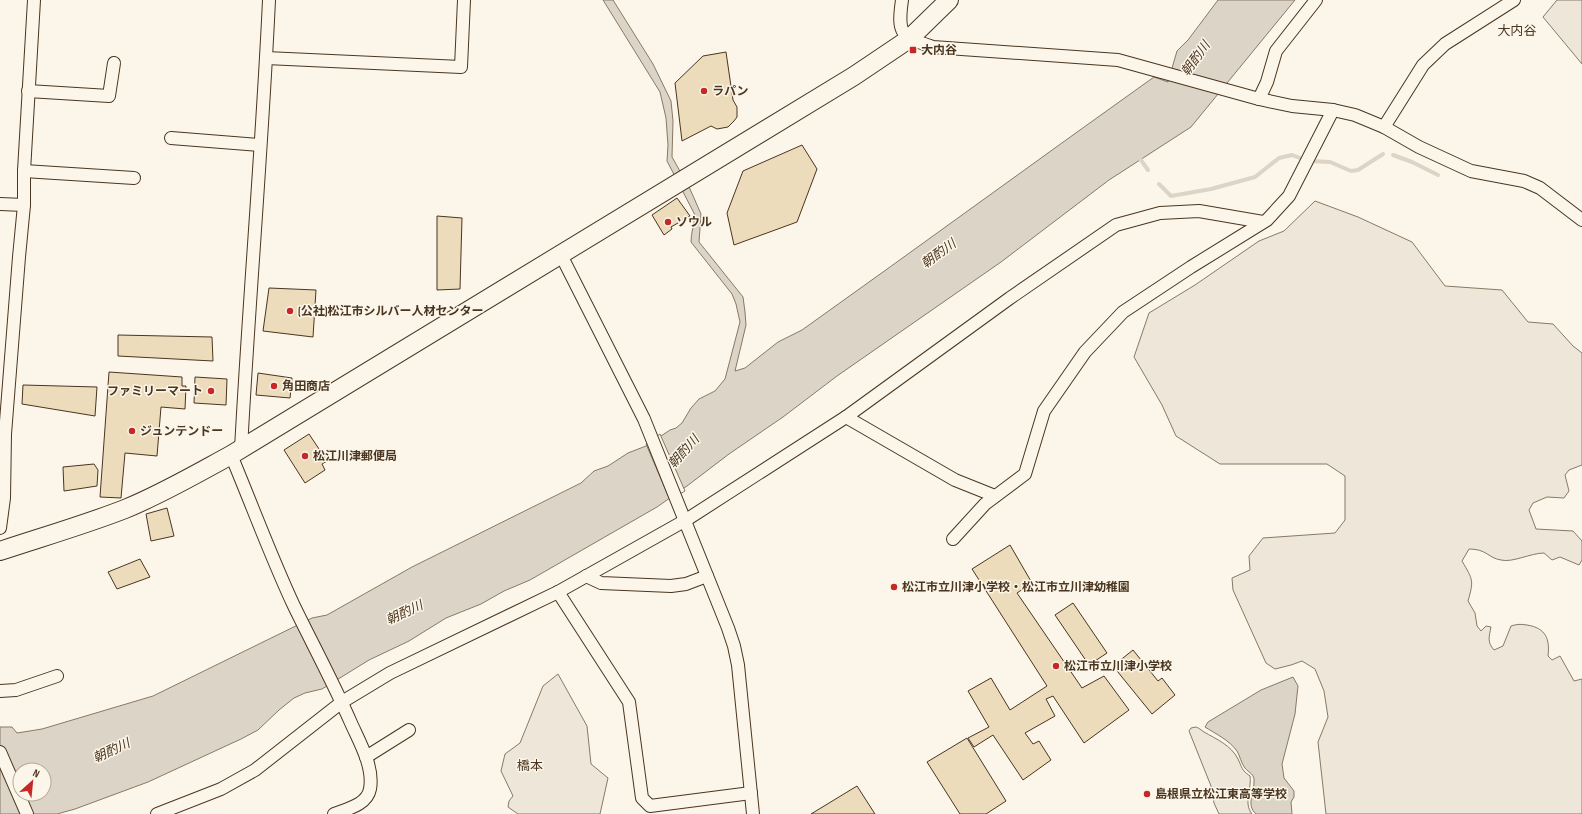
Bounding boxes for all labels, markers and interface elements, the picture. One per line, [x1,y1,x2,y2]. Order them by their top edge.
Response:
district label: 大内谷 [1497,23,1537,39]
water label: 朝酌川 [1178,36,1215,79]
place label: 大内谷 [921,43,957,58]
marker: 大内谷 [908,45,918,55]
place label: ラパン [712,84,748,99]
marker: ラパン [699,86,709,96]
place label: ソウル [676,215,712,230]
marker: ソウル [663,217,673,227]
water label: 朝酌川 [918,235,961,272]
place label: (公社)松江市シルバー人材センター [298,304,484,319]
marker: (公社)松江市シルバー人材センター [285,306,295,316]
place label: 角田商店 [282,379,330,394]
marker: 角田商店 [269,381,279,391]
place label: ファミリーマート [107,384,203,399]
marker: ファミリーマート [206,386,216,396]
place label: ジュンテンドー [140,424,223,439]
marker: ジュンテンドー [127,426,137,436]
water label: 朝酌川 [665,430,704,472]
place label: 松江川津郵便局 [313,449,397,464]
marker: 松江川津郵便局 [300,451,310,461]
place label: 松江市立川津小学校・松江市立川津幼稚園 [902,580,1130,595]
marker: 松江市立川津小学校・松江市立川津幼稚園 [889,582,899,592]
water label: 朝酌川 [383,597,427,628]
place label: 松江市立川津小学校 [1064,659,1172,674]
marker: 松江市立川津小学校 [1051,661,1061,671]
water label: 朝酌川 [90,735,134,766]
district label: 橋本 [517,758,543,774]
north arrow [12,762,52,802]
text: N [31,766,42,781]
place label: 島根県立松江東高等学校 [1155,787,1287,802]
marker: 島根県立松江東高等学校 [1142,789,1152,799]

